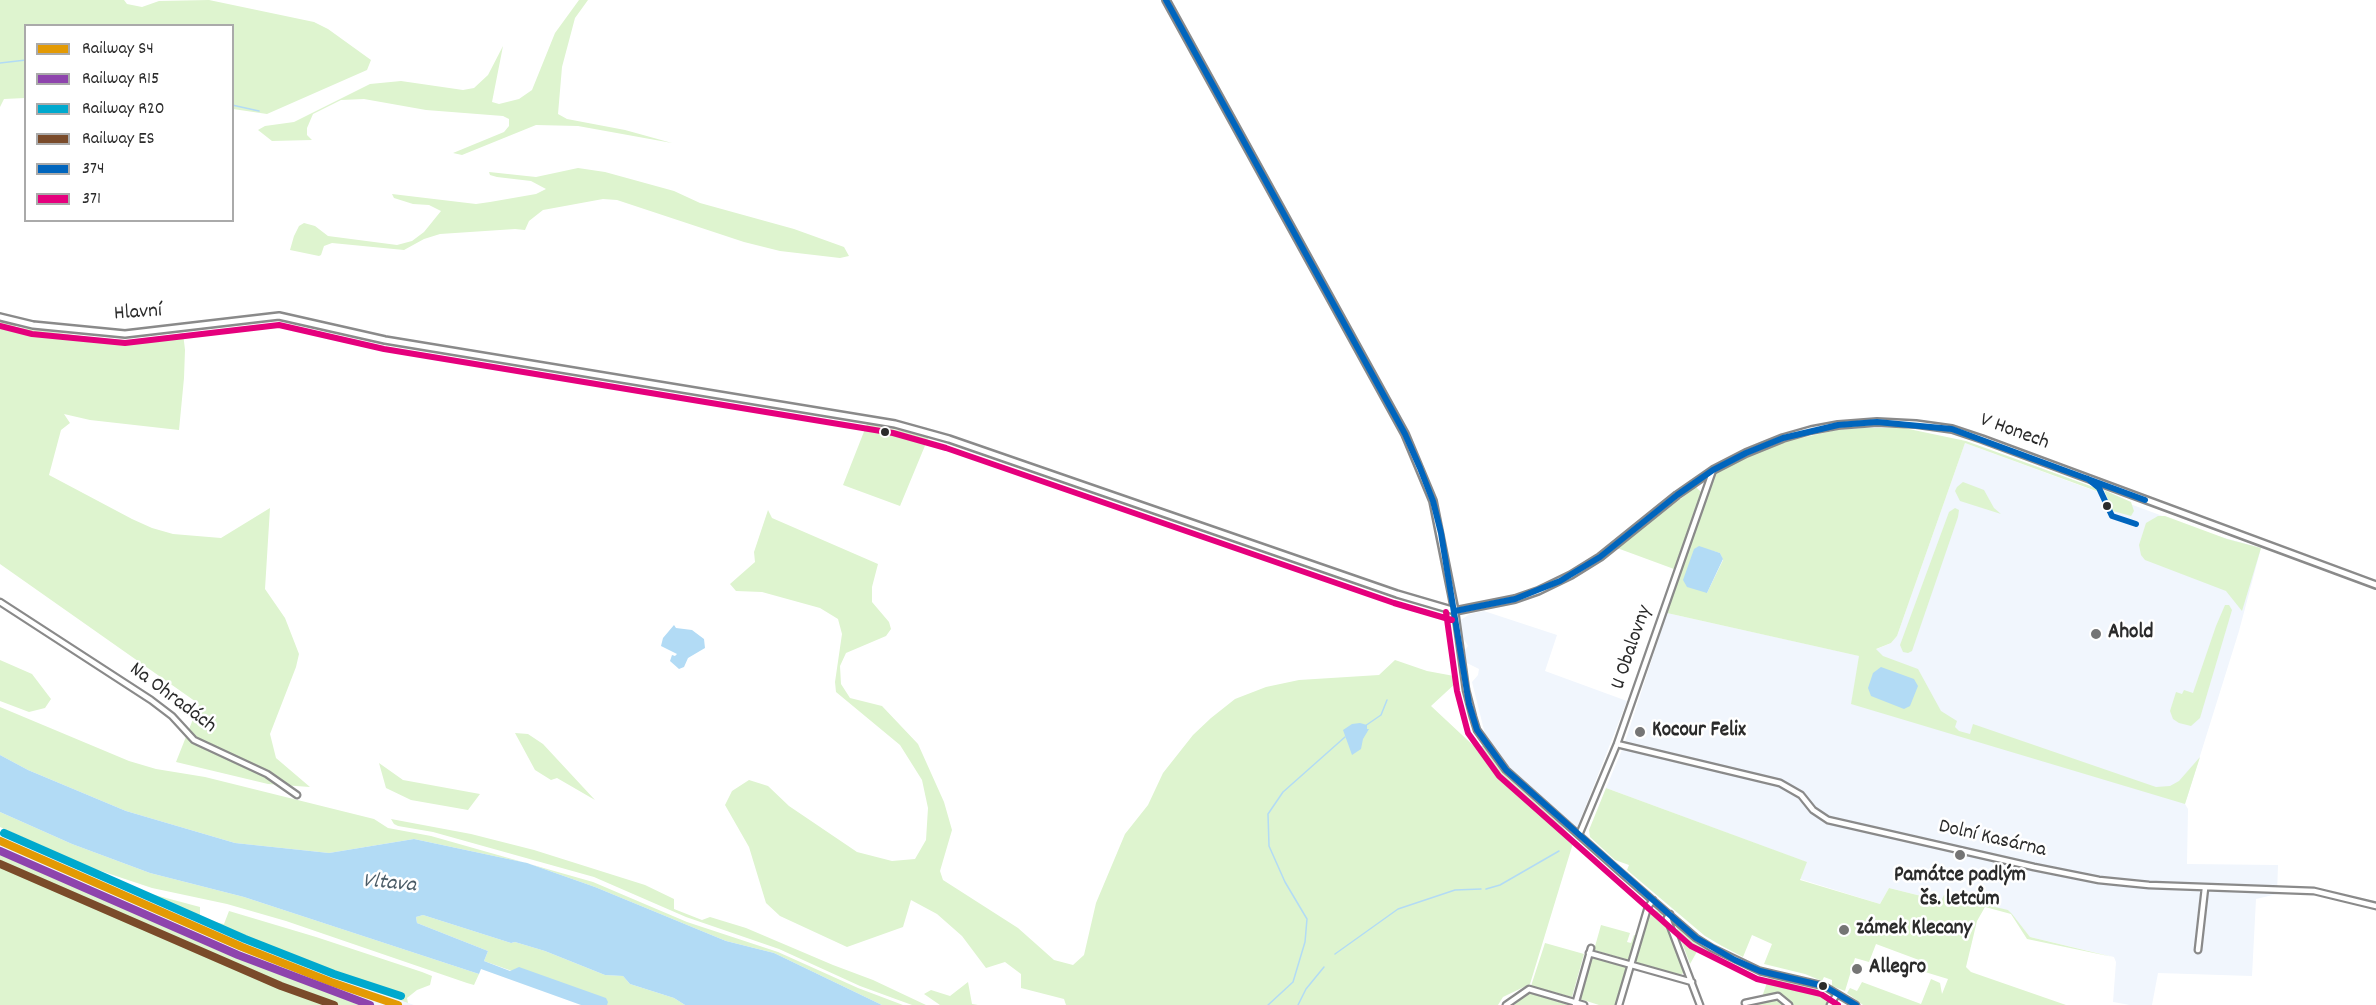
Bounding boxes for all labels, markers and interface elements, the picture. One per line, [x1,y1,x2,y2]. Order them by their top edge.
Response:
legend [24,24,234,222]
text: Railway S4 [82,37,154,62]
text: Railway R15 [82,67,159,92]
text: Railway R20 [82,97,165,122]
text: Railway ES [82,127,154,152]
text: 374 [82,157,104,182]
text: 371 [82,187,101,212]
street label: Hlavní [113,300,163,328]
street label: V Honech [1976,409,2052,457]
unlabelled marker [879,426,891,438]
unlabelled marker [2101,500,2113,512]
street label: U Obalovny [1607,603,1659,693]
place label: Ahold [2108,621,2153,647]
marker: Ahold [2089,627,2103,641]
street label: Na Ohradách [123,658,221,740]
place label: Kocour Felix [1652,719,1746,745]
marker: Kocour Felix [1633,725,1647,739]
street label: Dolní Kasárna [1936,815,2048,865]
marker: Památce padlým čs. letcům [1953,848,1967,862]
place label: Památce padlým čs. letcům [1894,864,2026,914]
water label: Vltava [361,870,417,900]
place label: zámek Klecany [1856,917,1972,943]
marker: zámek Klecany [1837,923,1851,937]
place label: Allegro [1869,956,1926,982]
marker: Allegro [1850,962,1864,976]
unlabelled marker [1817,980,1829,992]

